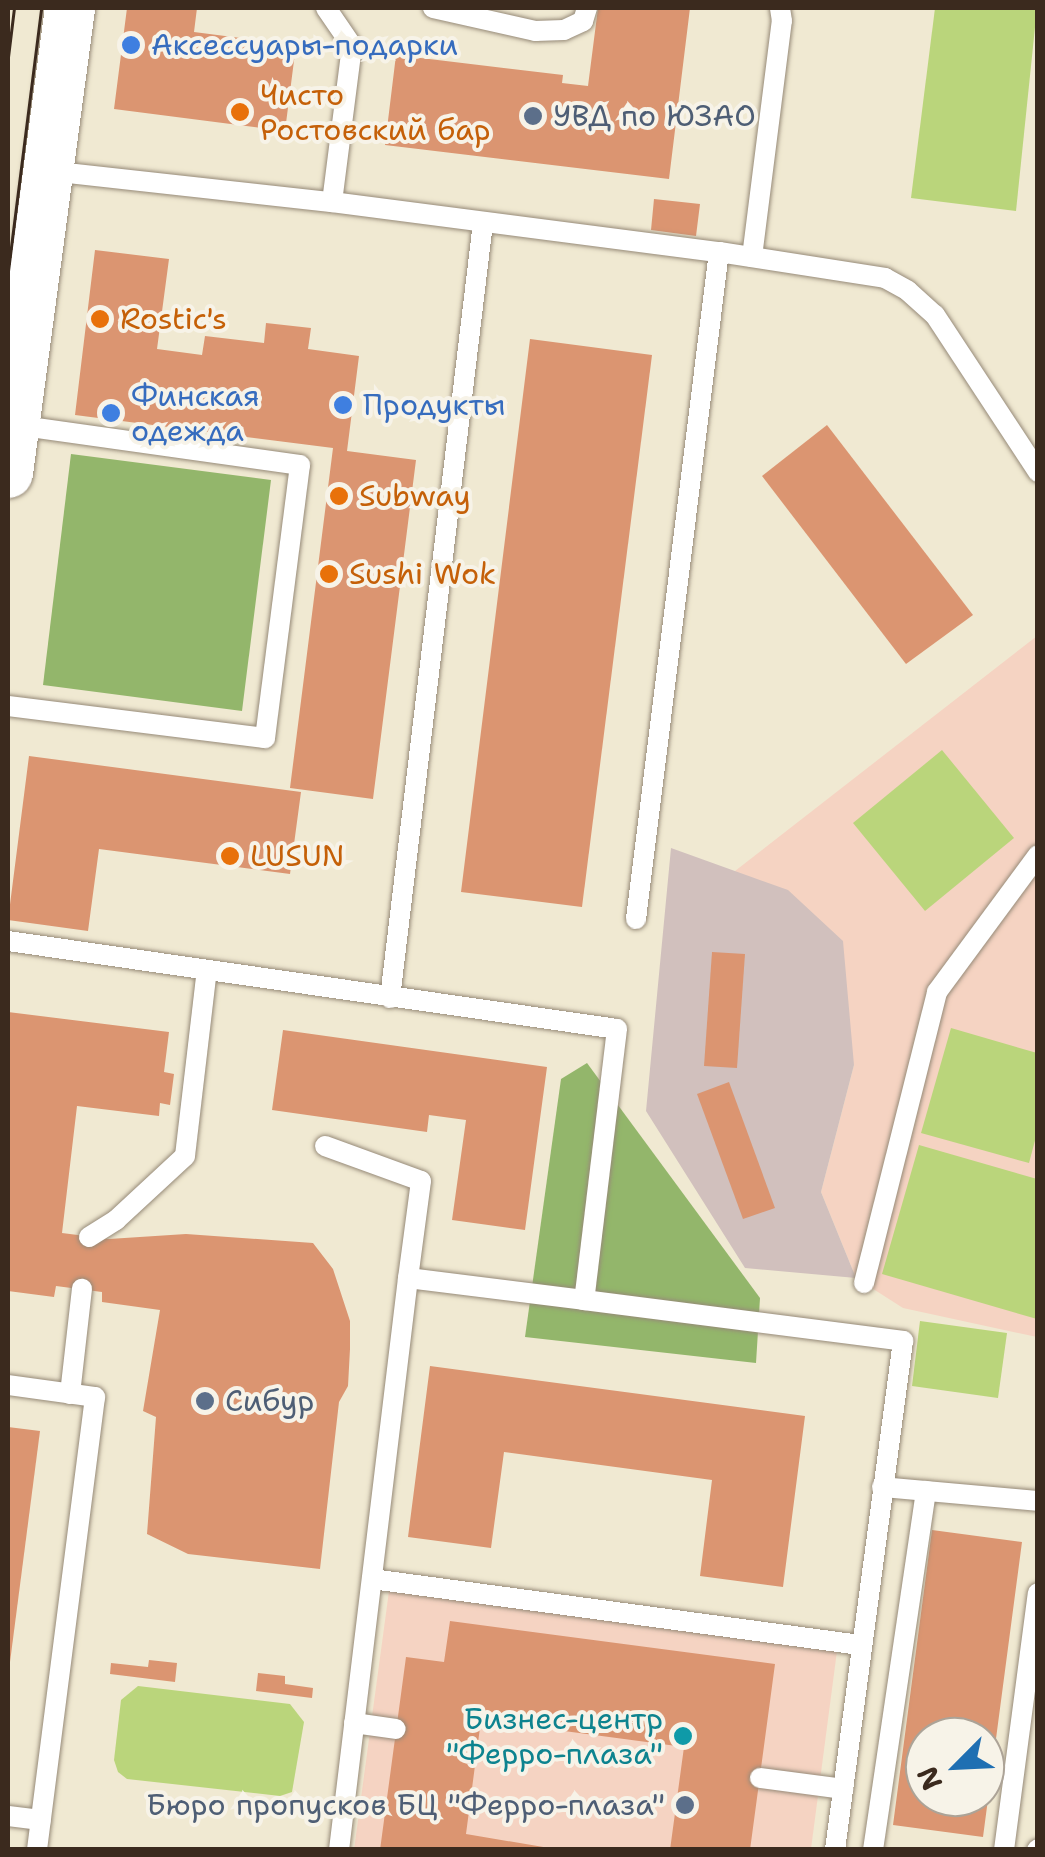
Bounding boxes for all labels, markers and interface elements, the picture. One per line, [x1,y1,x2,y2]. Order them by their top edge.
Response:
place label: Аксессуары-подарки [151,27,458,63]
marker: Аксессуары-подарки [120,34,142,56]
place label: Чисто Ростовский бар [260,77,491,148]
place label: УВД по ЮЗАО [553,98,756,134]
marker: Чисто Ростовский бар [229,101,251,123]
marker: УВД по ЮЗАО [522,105,544,127]
place label: Rostic's [120,301,227,337]
marker: Rostic's [89,308,111,330]
place label: Финская одежда [131,378,260,448]
place label: Продукты [363,387,506,423]
marker: Продукты [332,394,354,416]
marker: Финская одежда [100,402,122,424]
place label: Subway [359,478,471,514]
marker: Subway [328,485,350,507]
place label: Sushi Wok [349,556,496,592]
marker: Sushi Wok [318,563,340,585]
place label: LUSUN [250,838,344,874]
marker: LUSUN [219,845,241,867]
place label: Сибур [225,1383,314,1419]
marker: Сибур [194,1390,216,1412]
place label: Бизнес-центр "Ферро-плаза" [446,1701,663,1772]
north arrow [905,1717,1005,1817]
marker: Бизнес-центр "Ферро-плаза" [672,1725,694,1747]
text: N [908,1761,951,1796]
place label: Бюро пропусков БЦ "Ферро-плаза" [146,1787,665,1823]
marker: Бюро пропусков БЦ "Ферро-плаза" [674,1794,696,1816]

